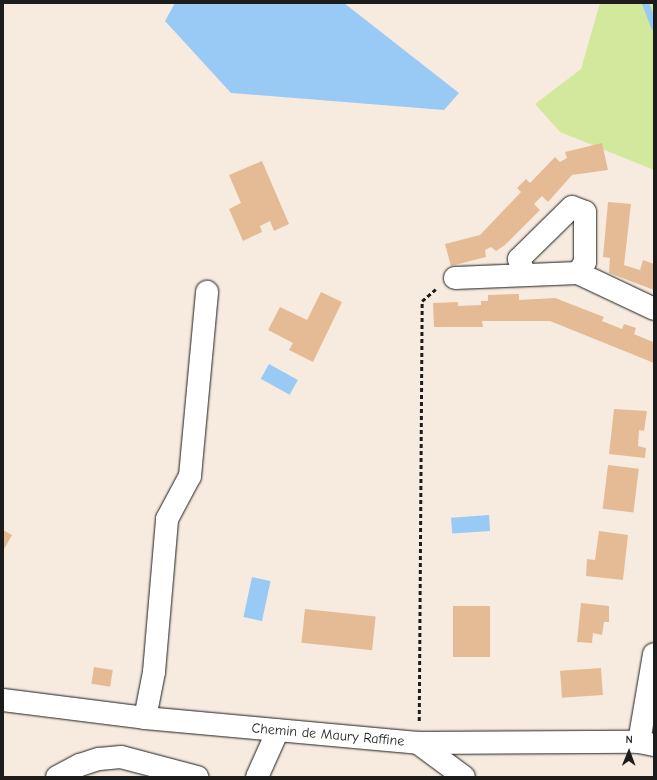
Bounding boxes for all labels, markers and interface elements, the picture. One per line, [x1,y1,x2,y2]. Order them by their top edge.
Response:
street label: Chemin de Maury Raffine [251,720,405,750]
north arrow [609,732,649,772]
text: N [626,733,633,746]

